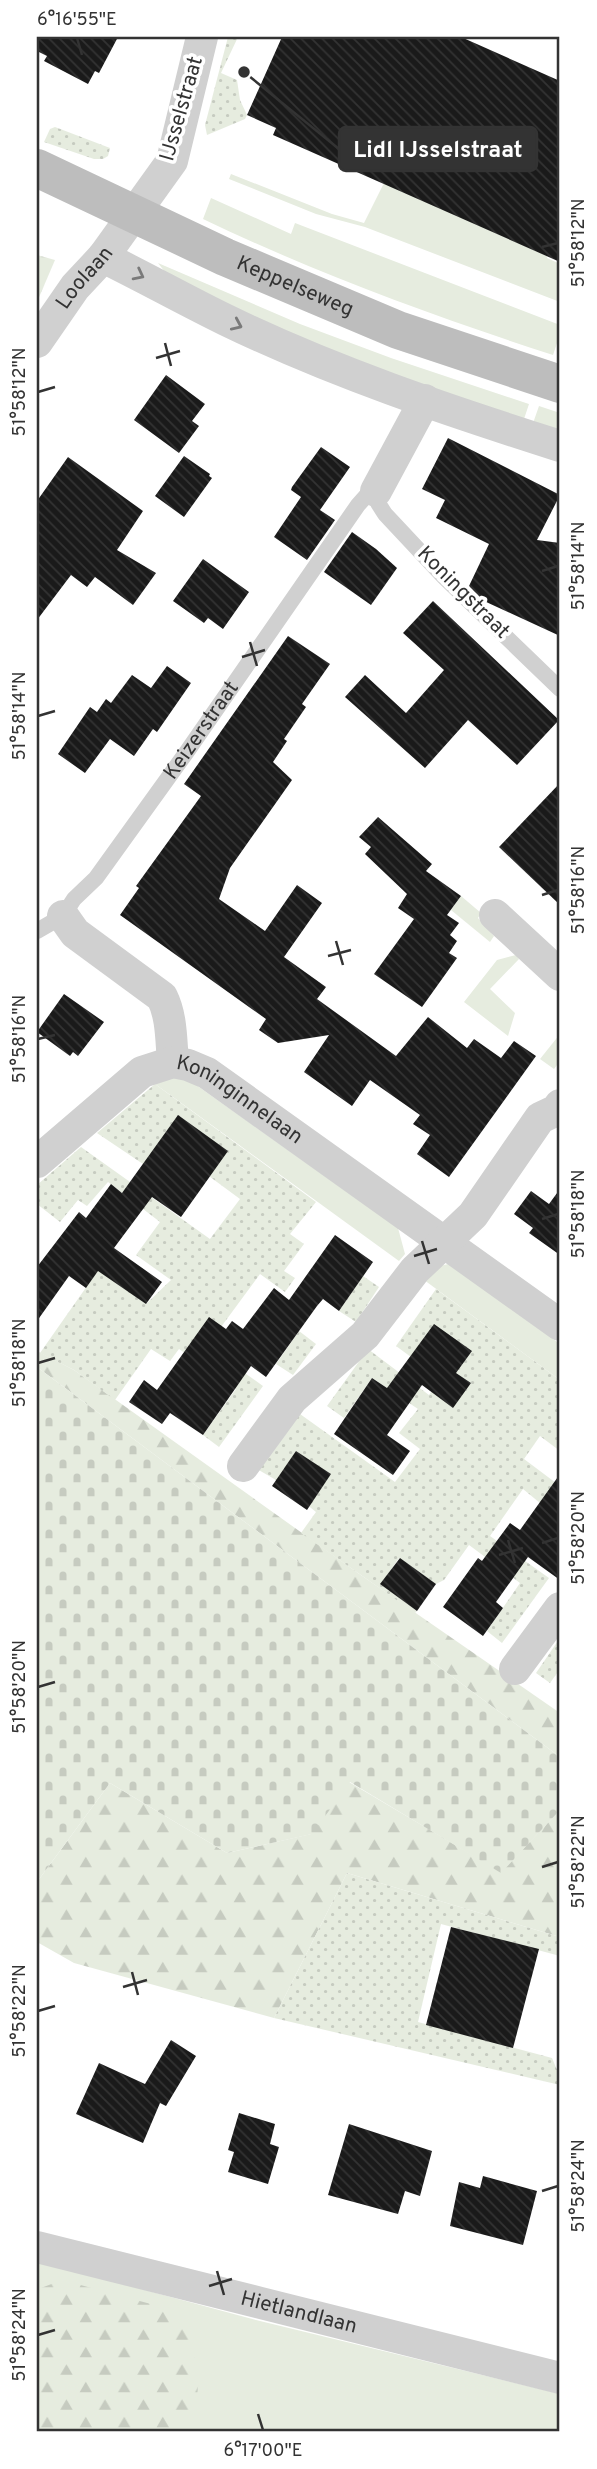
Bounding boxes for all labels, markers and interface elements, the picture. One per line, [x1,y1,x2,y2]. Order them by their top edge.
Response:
text: 6°16'55"E [37,9,117,32]
street label: IJsselstraat [154,53,210,165]
callout: Lidl IJsselstraat [339,127,537,171]
text: Lidl IJsselstraat [353,137,523,166]
text: 51°58'12"N [568,198,591,288]
street label: Loolaan [50,241,120,315]
street label: Keppelseweg [232,250,358,323]
one-way arrow [132,266,145,280]
one-way arrow [230,317,242,331]
text: 51°58'12"N [9,347,32,437]
text: 51°58'14"N [568,522,591,610]
street label: Koningstraat [411,541,515,645]
text: 51°58'14"N [9,672,32,760]
street label: Keizerstraat [158,676,245,785]
text: 51°58'16"N [568,846,591,934]
text: 51°58'16"N [9,995,32,1083]
street label: Koninginnelaan [174,1049,308,1151]
text: 51°58'18"N [568,1170,591,1259]
text: 51°58'18"N [9,1319,32,1408]
text: 51°58'20"N [568,1491,591,1585]
text: 51°58'20"N [9,1640,32,1734]
text: 51°58'22"N [568,1815,591,1909]
text: 51°58'22"N [9,1964,32,2058]
text: 51°58'24"N [568,2139,591,2233]
street label: Hietlandlaan [238,2285,360,2340]
text: 51°58'24"N [9,2288,32,2382]
text: 6°17'00"E [223,2440,303,2463]

